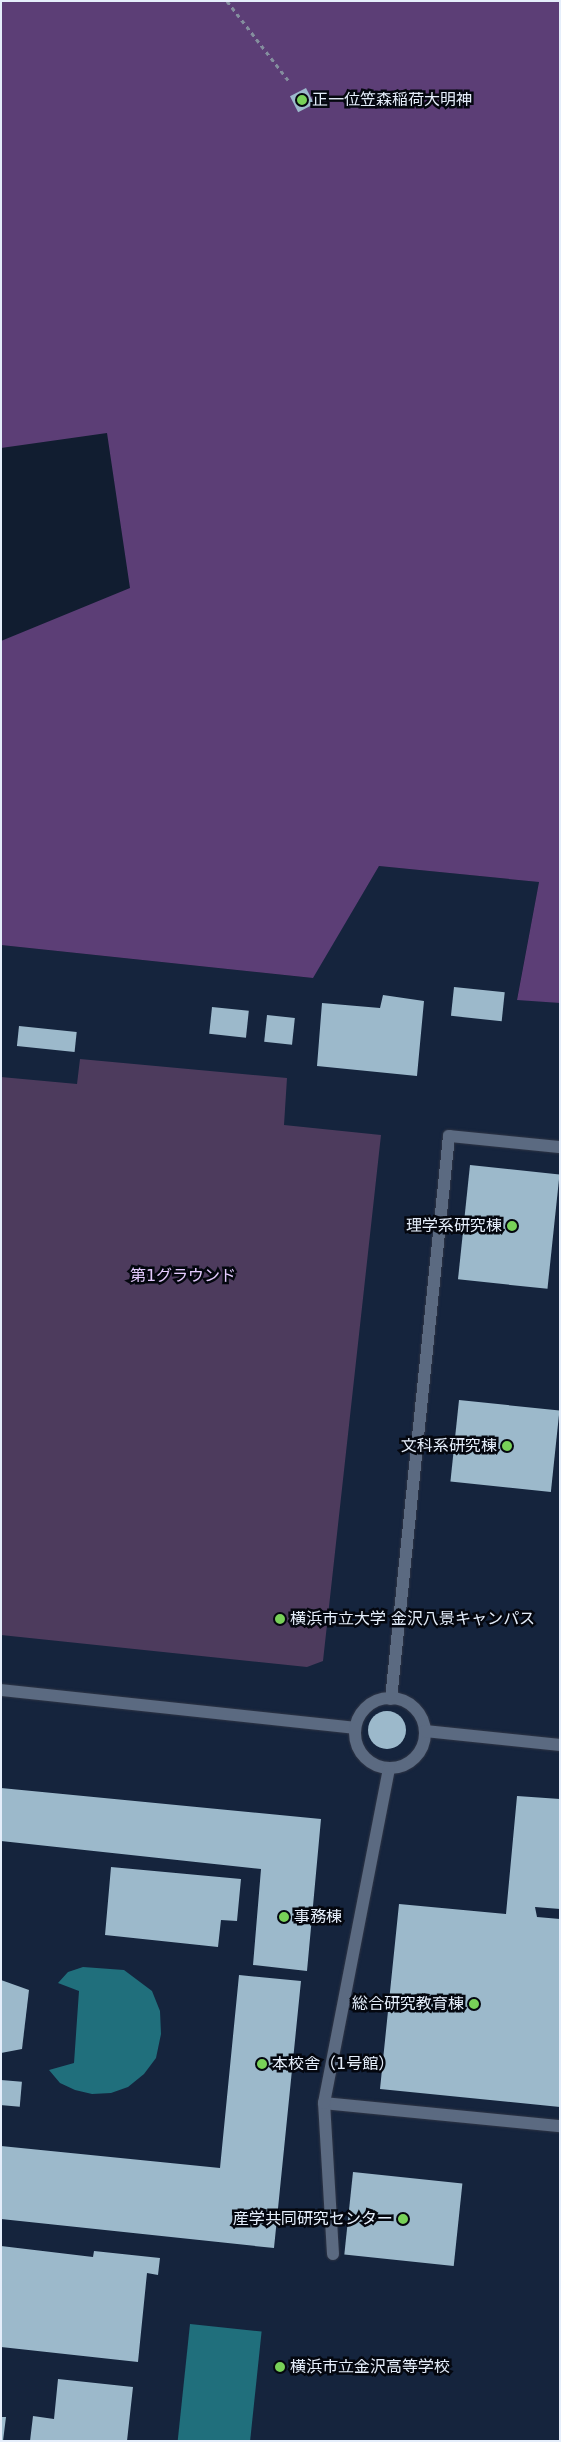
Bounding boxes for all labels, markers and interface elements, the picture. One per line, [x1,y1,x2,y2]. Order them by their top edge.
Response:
place label: 正一位笠森稲荷大明神 [312,90,472,110]
marker: 正一位笠森稲荷大明神 [296,94,308,106]
place label: 理学系研究棟 [406,1216,502,1236]
marker: 理学系研究棟 [506,1220,518,1232]
park label: 第1グラウンド [130,1266,236,1286]
place label: 文科系研究棟 [401,1436,497,1456]
marker: 文科系研究棟 [501,1440,513,1452]
place label: 横浜市立大学 金沢八景キャンパス [290,1609,535,1629]
marker: 横浜市立大学 金沢八景キャンパス [274,1613,286,1625]
place label: 事務棟 [294,1907,342,1927]
marker: 事務棟 [278,1911,290,1923]
place label: 総合研究教育棟 [352,1994,464,2014]
marker: 総合研究教育棟 [468,1998,480,2010]
place label: 本校舎（1号館） [272,2054,394,2074]
marker: 本校舎（1号館） [256,2058,268,2070]
place label: 産学共同研究センター [233,2209,393,2229]
marker: 産学共同研究センター [397,2213,409,2225]
place label: 横浜市立金沢高等学校 [290,2357,450,2377]
marker: 横浜市立金沢高等学校 [274,2361,286,2373]

